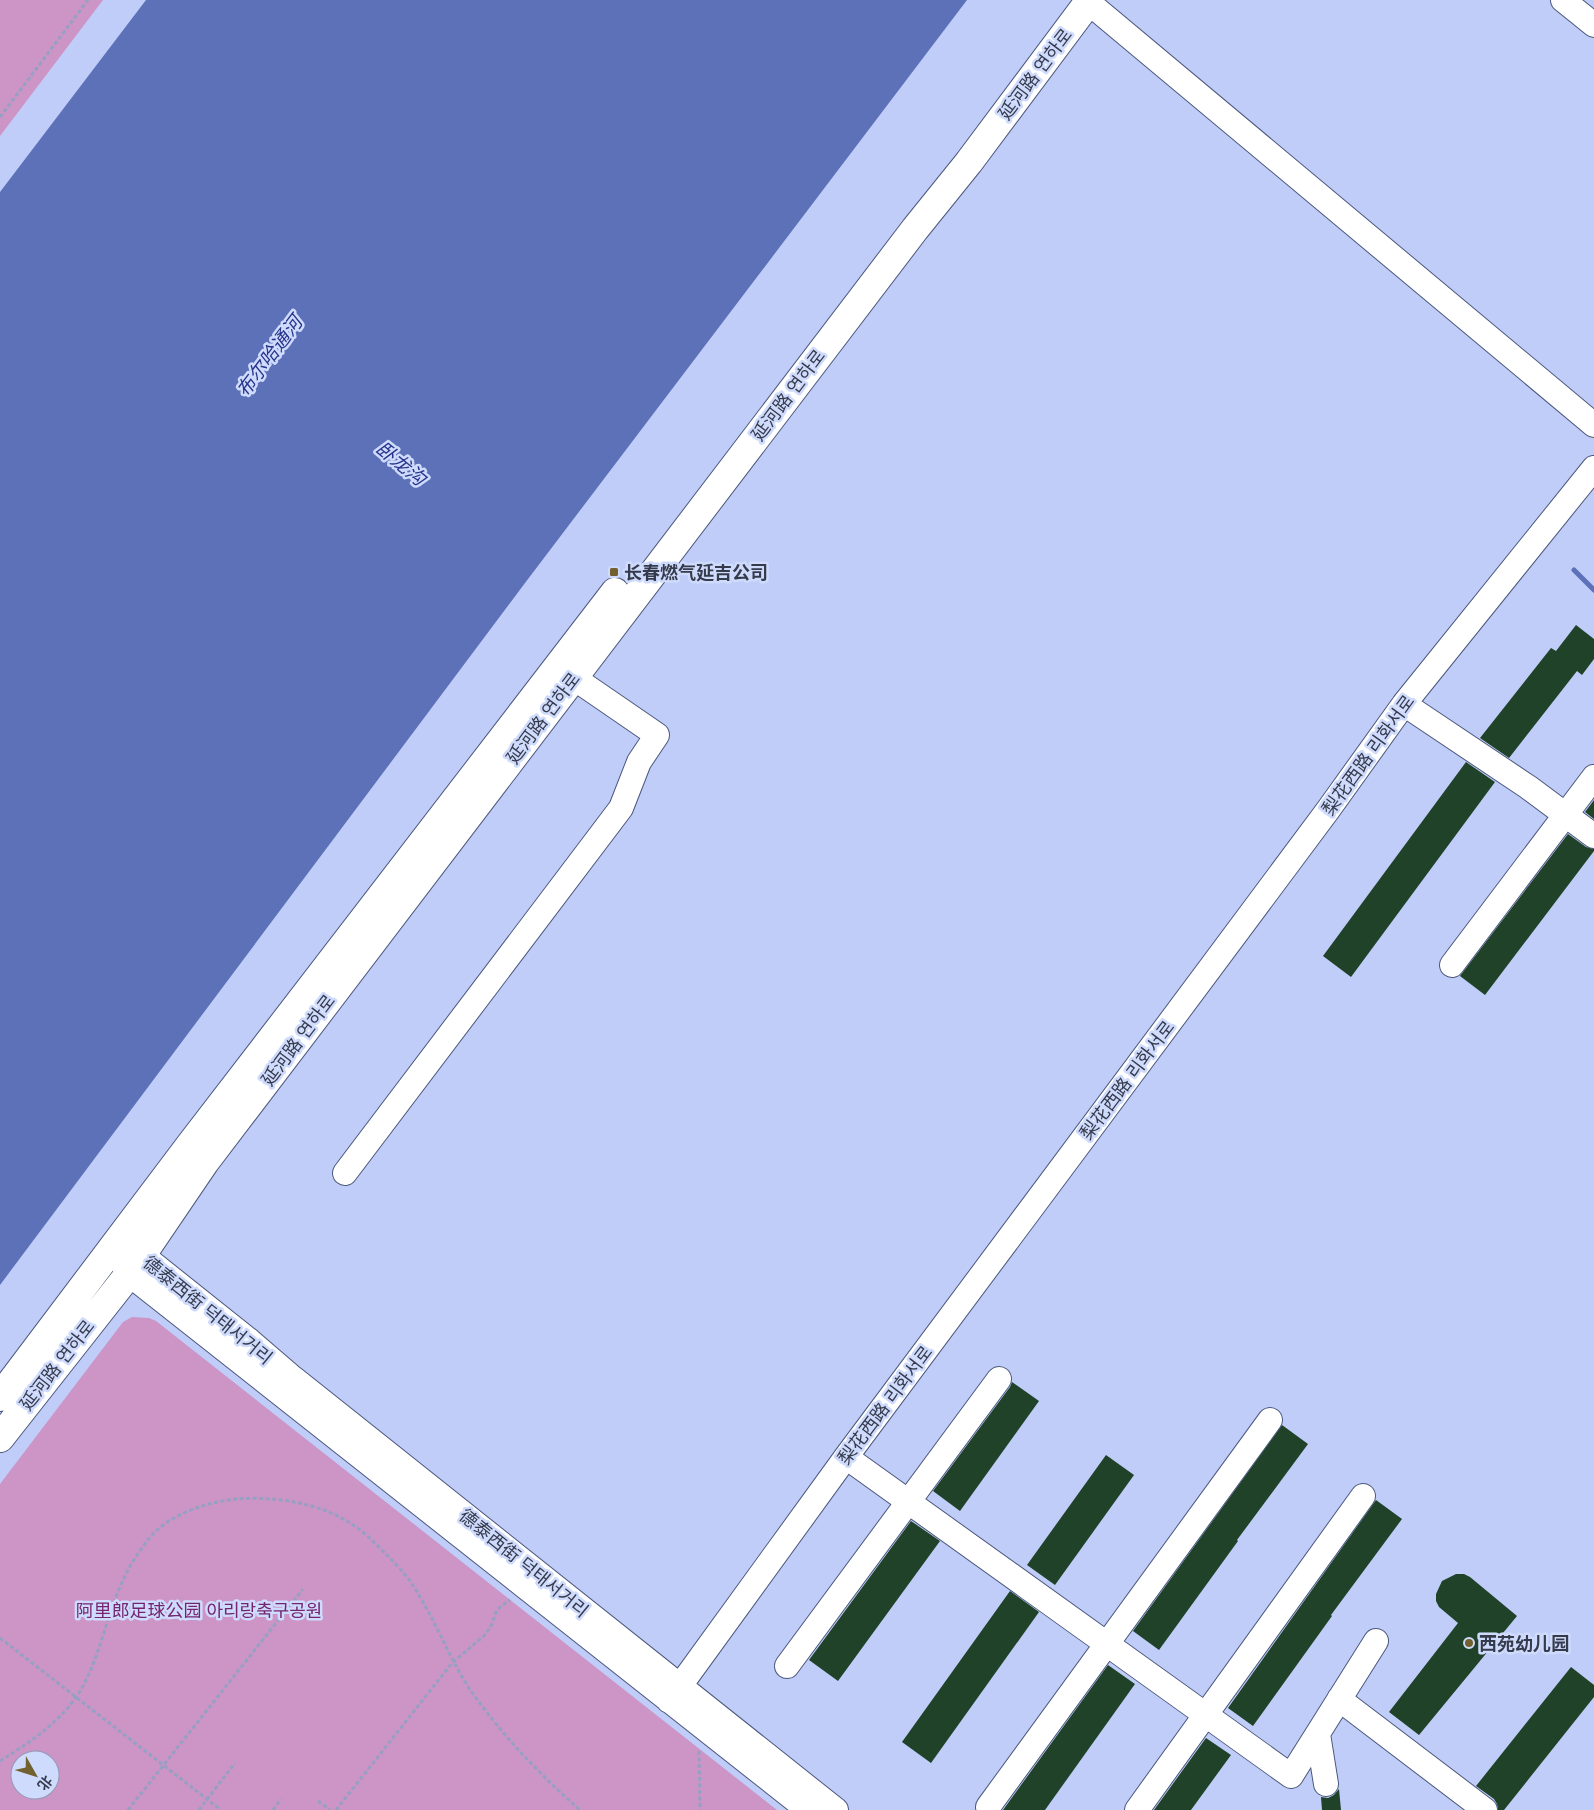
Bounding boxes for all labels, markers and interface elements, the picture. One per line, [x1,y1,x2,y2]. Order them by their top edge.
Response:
street label: 延河路 연하로 [993,24,1077,124]
water label: 布尔哈通河 [231,308,310,401]
street label: 延河路 연하로 [746,345,830,445]
water label: 卧龙沟 [371,436,432,492]
place label: 长春燃气延吉公司 [624,561,768,584]
marker: 长春燃气延吉公司 [608,566,620,578]
street label: 延河路 연하로 [501,668,585,768]
street label: 梨花西路 리화서로 [1317,690,1419,820]
street label: 延河路 연하로 [256,990,340,1090]
street label: 梨花西路 리화서로 [1075,1016,1179,1144]
street label: 德泰西街 덕태서거리 [139,1251,277,1369]
street label: 延河路 연하로 [15,1315,99,1415]
street label: 梨花西路 리화서로 [833,1341,937,1469]
street label: 德泰西街 덕태서거리 [455,1504,593,1622]
park label: 阿里郎足球公园 아리랑축구공원 [76,1599,322,1622]
place label: 西苑幼儿园 [1479,1632,1569,1655]
marker: 西苑幼儿园 [1463,1637,1475,1649]
north arrow [10,1750,60,1800]
text: 北 [34,1772,57,1794]

